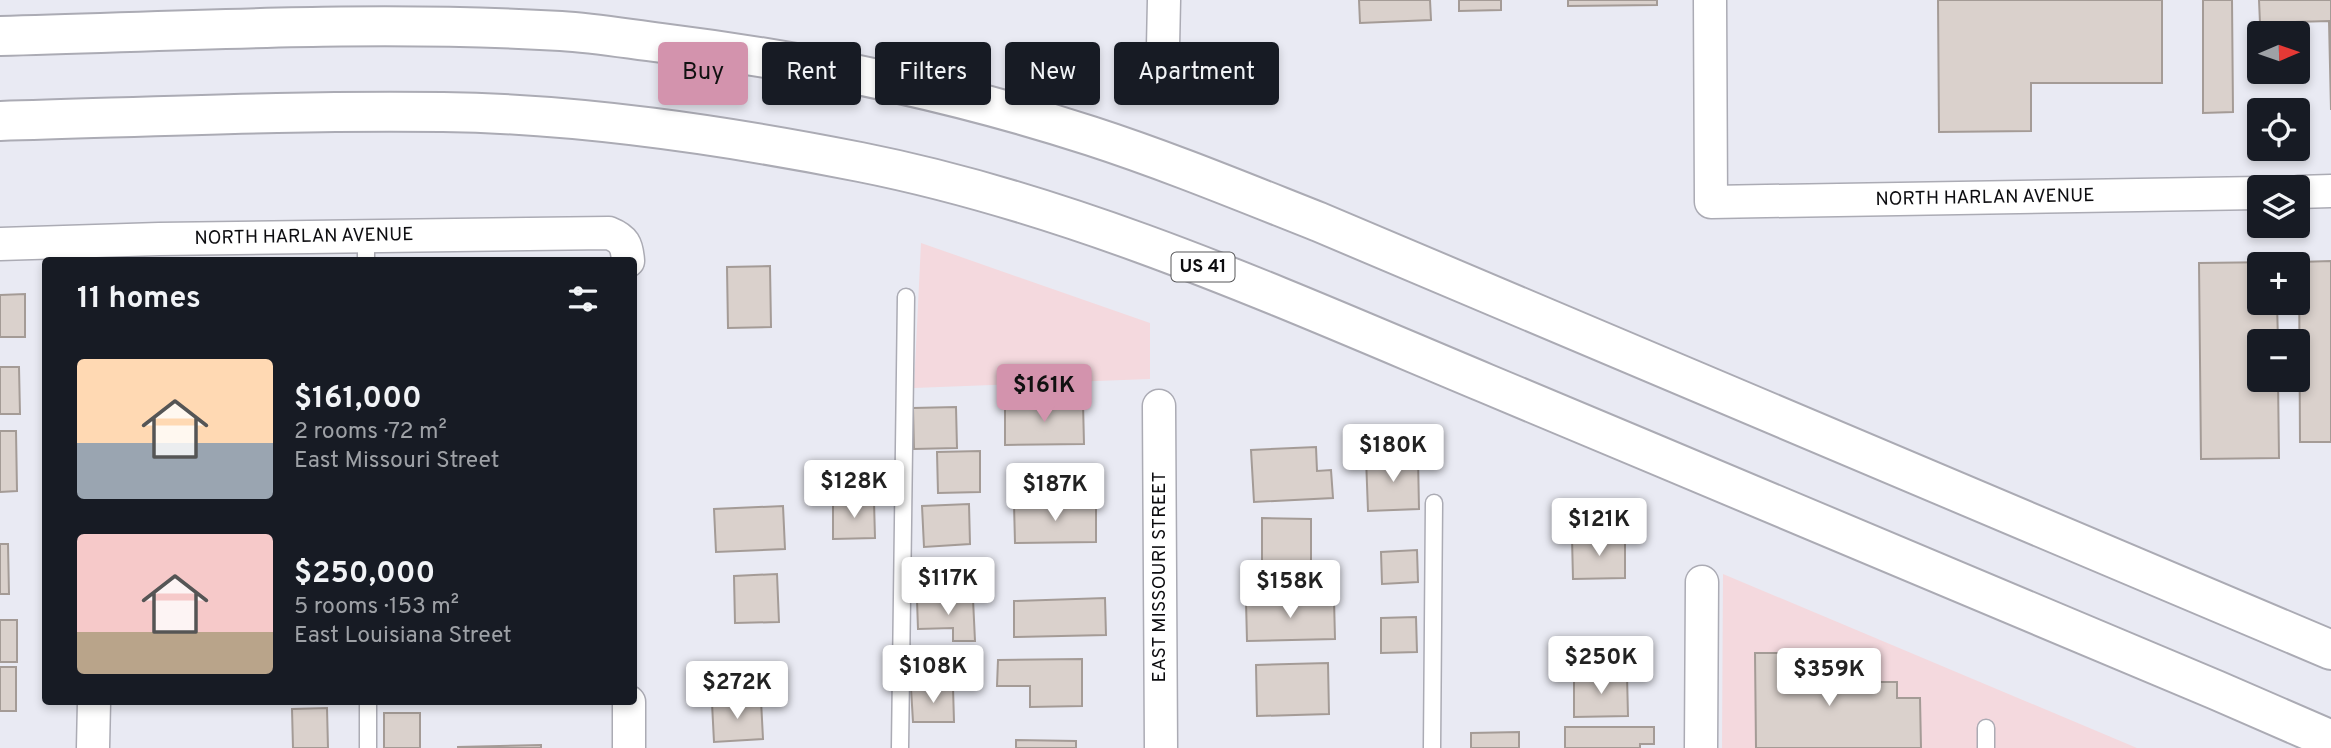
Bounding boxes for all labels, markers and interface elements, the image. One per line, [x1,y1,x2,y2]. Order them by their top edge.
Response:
north arrow [2247,21,2310,84]
map controls [2247,21,2310,392]
chip: Buy [658,42,748,105]
chip: Rent [762,42,861,105]
chip: Filters [875,42,991,105]
chip: New [1005,42,1100,105]
chip: Apartment [1114,42,1279,105]
button: locate [2247,98,2310,161]
button: layers [2247,175,2310,238]
street label: NORTH HARLAN AVENUE [1875,184,2095,212]
street label: NORTH HARLAN AVENUE [194,223,414,251]
button: + [2247,252,2310,315]
road number: US 41 [1172,253,1234,282]
icon: filters [564,280,602,318]
text: 11 homes [77,281,201,318]
button: − [2247,329,2310,392]
pin: $161K [995,364,1093,424]
text: $161K [1013,372,1075,401]
text: $161,000 [294,381,422,418]
icon: home [133,387,217,471]
text: 2 rooms · 72 m² [294,418,447,447]
pin: $180K [1344,424,1442,484]
text: $180K [1359,432,1427,461]
text: East Missouri Street [294,447,499,476]
pin: $128K [805,461,903,520]
pin: $187K [1006,463,1104,523]
text: $128K [820,468,888,497]
text: $187K [1022,471,1088,500]
street label: EAST MISSOURI STREET [1148,472,1172,682]
pin: $121K [1550,498,1648,558]
text: $121K [1568,506,1630,535]
text: $250,000 [294,556,435,593]
pin: $117K [899,558,997,617]
pin: $158K [1241,560,1339,620]
icon: home [133,562,217,646]
text: $117K [918,565,978,594]
text: $158K [1256,568,1324,597]
text: 5 rooms · 153 m² [294,593,459,622]
text: East Louisiana Street [294,622,512,651]
pin: $250K [1552,636,1650,696]
text: $250K [1564,644,1638,673]
pin: $108K [884,646,982,705]
pin: $359K [1780,648,1878,708]
text: $108K [899,653,967,682]
text: $359K [1793,656,1865,685]
pin: $272K [688,662,786,721]
text: $272K [702,669,772,698]

